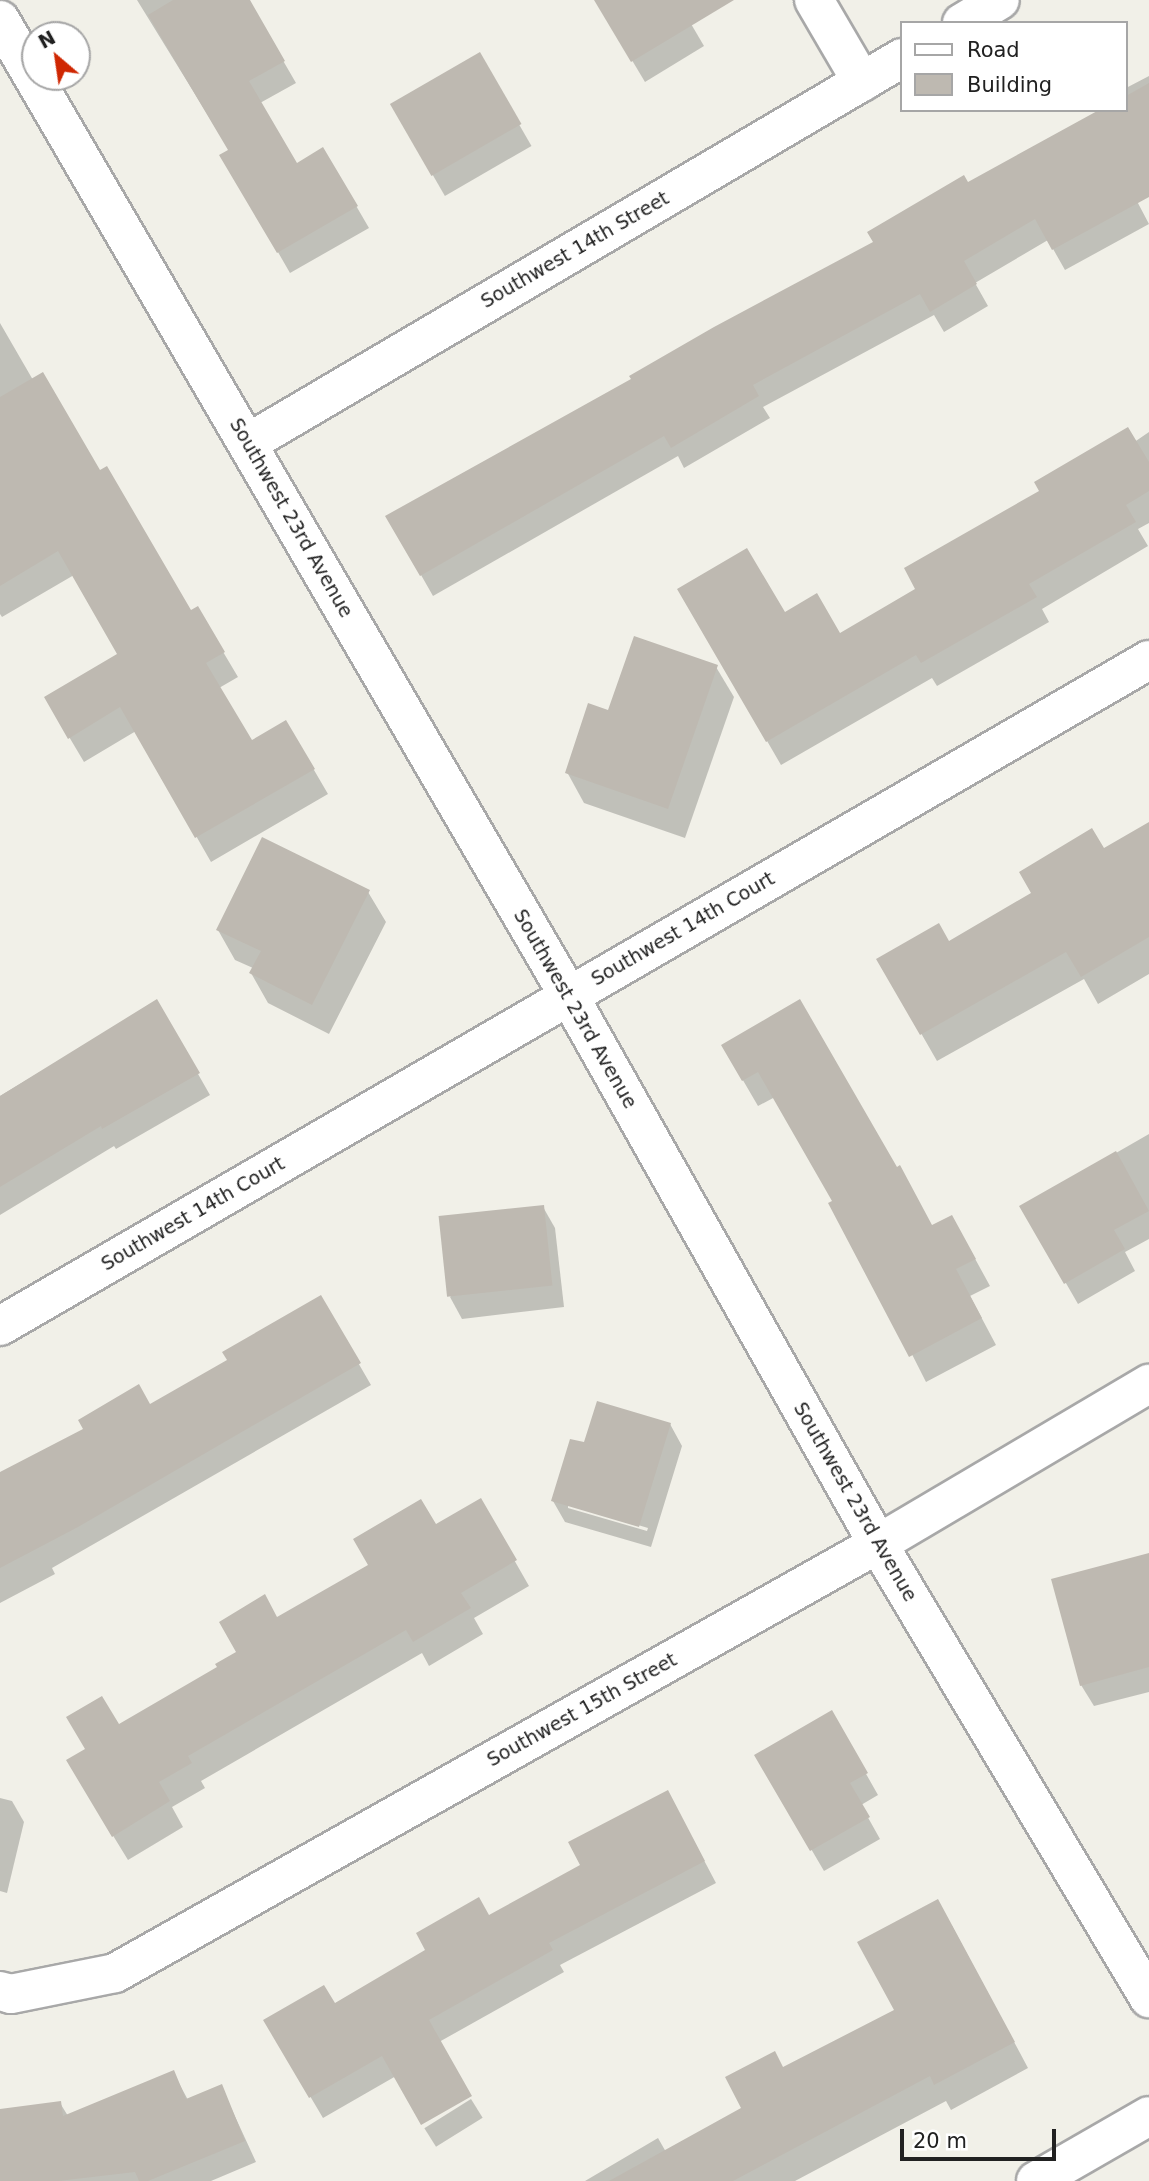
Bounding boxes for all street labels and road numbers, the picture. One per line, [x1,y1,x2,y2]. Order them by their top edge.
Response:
street label: Southwest 14th Street [477,187,673,313]
street label: Southwest 23rd Avenue [225,414,357,622]
street label: Southwest 14th Court [587,867,779,991]
street label: Southwest 23rd Avenue [509,905,641,1113]
street label: Southwest 14th Court [97,1152,289,1276]
street label: Southwest 23rd Avenue [789,1398,921,1606]
street label: Southwest 15th Street [483,1648,681,1772]

